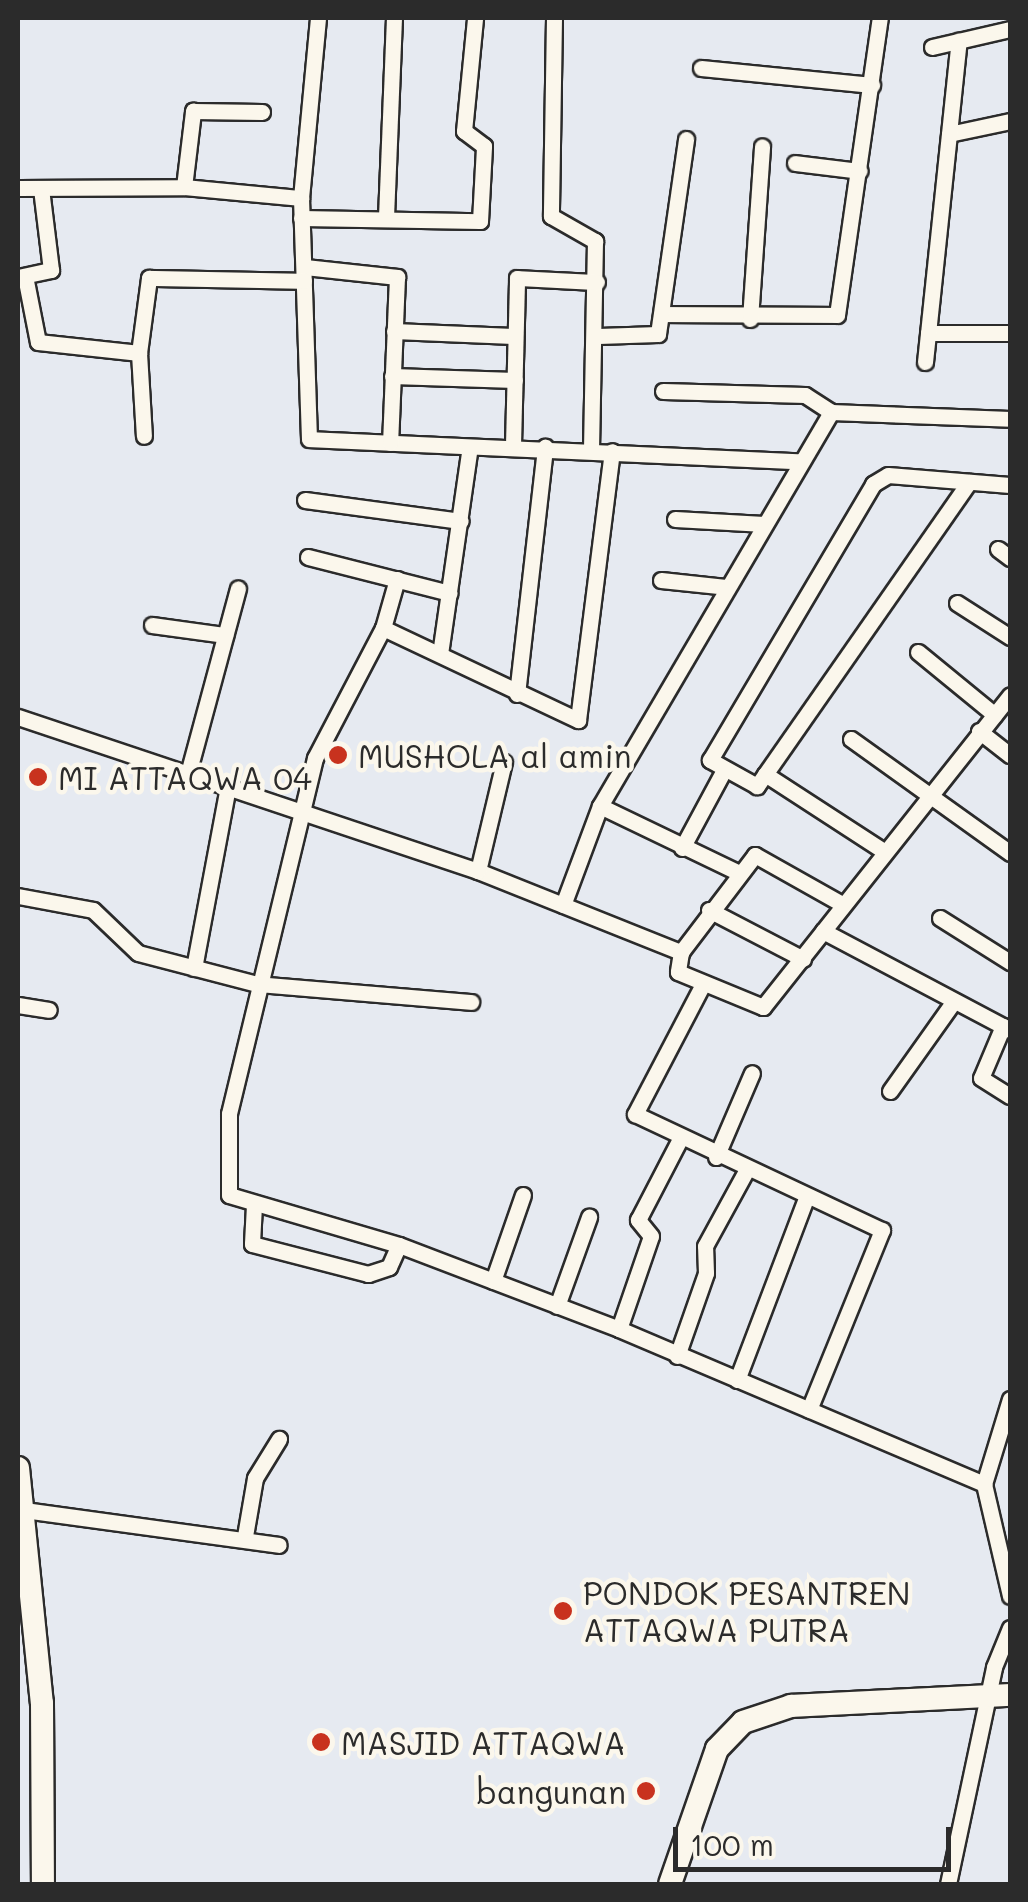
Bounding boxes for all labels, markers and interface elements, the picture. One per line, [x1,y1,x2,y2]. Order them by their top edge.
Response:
place label: MUSHOLA al amin [358,736,631,774]
marker: MUSHOLA al amin [327,744,349,766]
place label: MI ATTAQWA 04 [58,758,312,796]
marker: MI ATTAQWA 04 [27,766,49,788]
place label: PONDOK PESANTREN ATTAQWA PUTRA [583,1574,910,1649]
marker: PONDOK PESANTREN ATTAQWA PUTRA [552,1600,574,1622]
place label: MASJID ATTAQWA [341,1723,626,1761]
marker: MASJID ATTAQWA [310,1731,332,1753]
place label: bangunan [476,1772,626,1810]
marker: bangunan [635,1780,657,1802]
scale bar [678,1807,956,1869]
text: 100 m [690,1824,774,1864]

